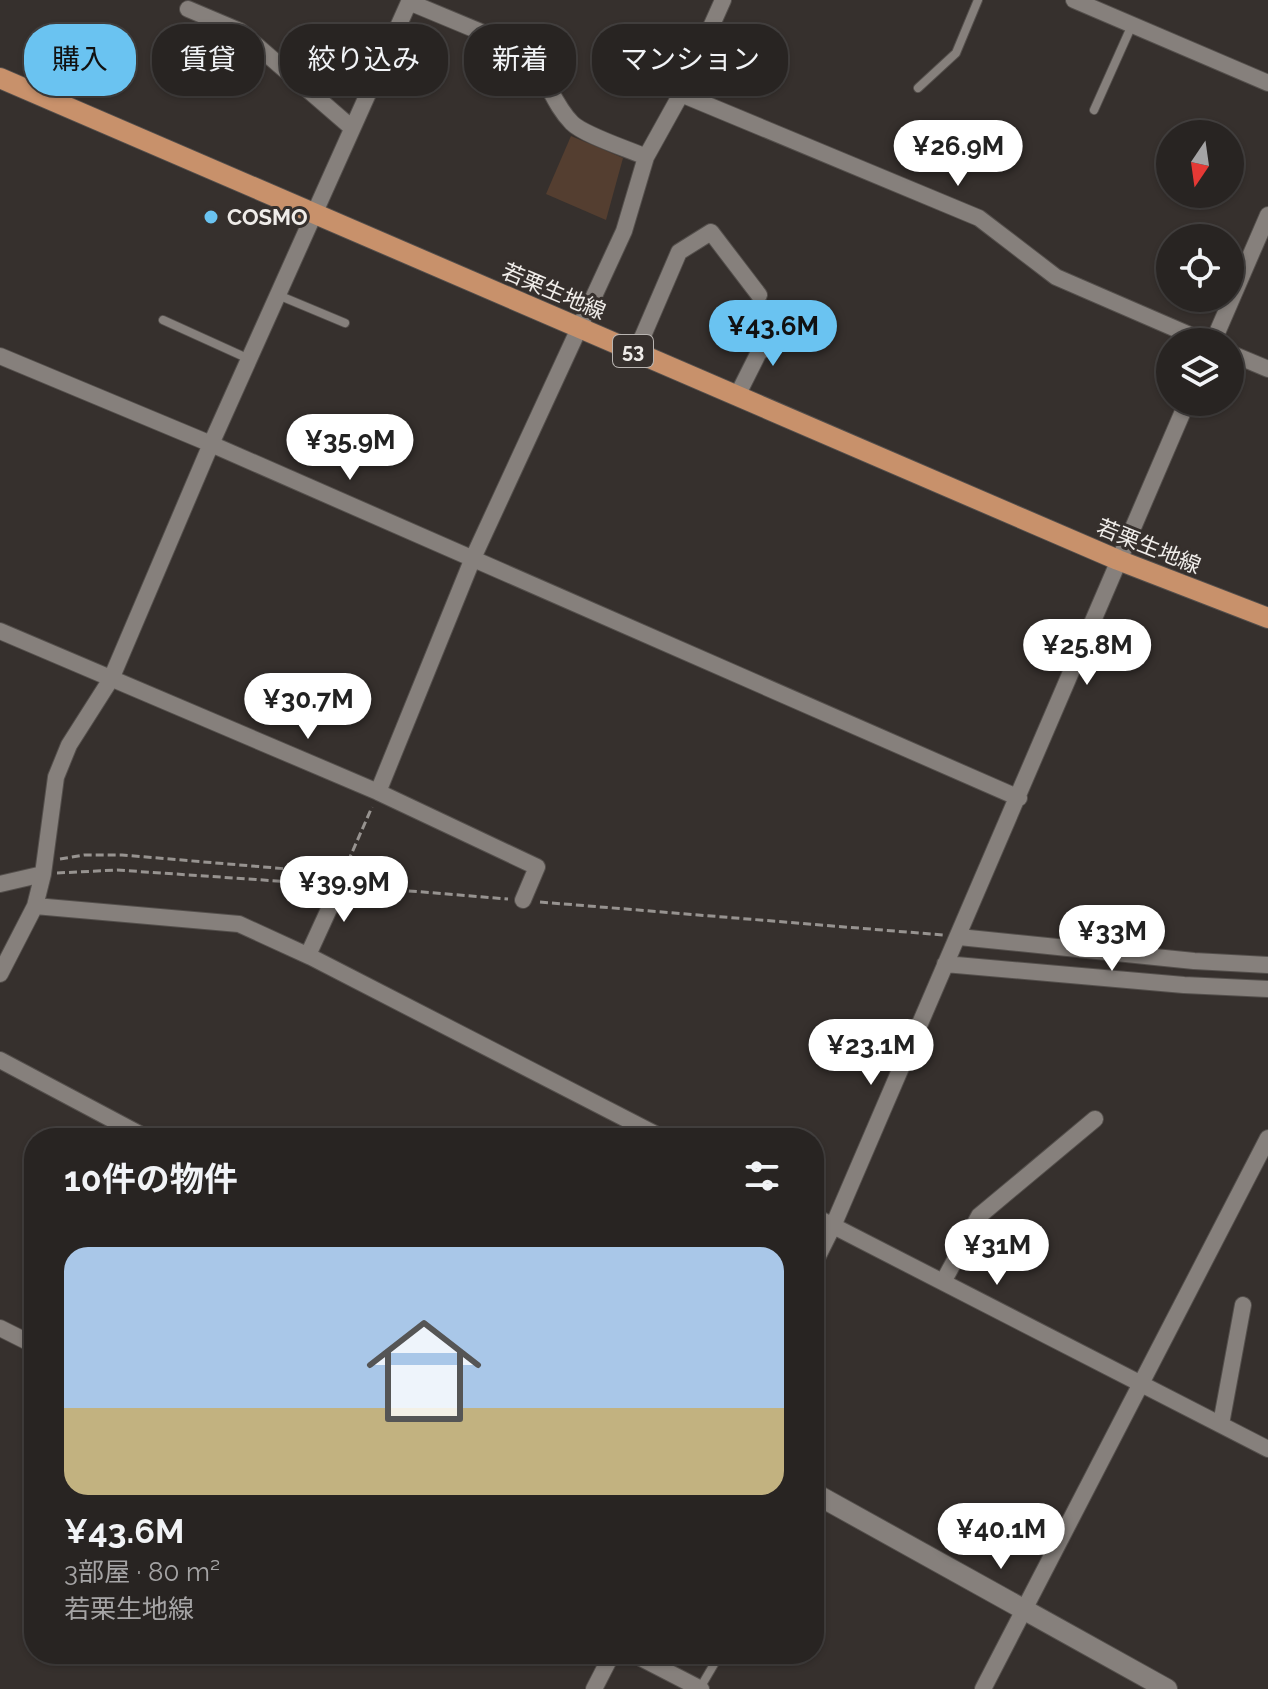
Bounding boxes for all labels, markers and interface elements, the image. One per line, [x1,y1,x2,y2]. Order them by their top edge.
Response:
chip: 購入 [24,24,136,96]
chip: 賃貸 [152,24,264,96]
chip: 絞り込み [280,24,448,96]
chip: 新着 [464,24,576,96]
chip: マンション [592,24,788,96]
pin: ¥26.9M [893,120,1023,188]
north arrow [1156,120,1244,208]
map controls [1156,120,1244,416]
text: ¥26.9M [912,131,1004,161]
place label: COSMO [227,204,308,230]
marker: COSMO [202,208,220,226]
button: locate [1156,224,1244,312]
street label: 若栗生地線 [498,258,610,324]
pin: ¥43.6M [708,300,838,368]
text: ¥43.6M [727,311,819,341]
button: layers [1156,328,1244,416]
road number: 53 [613,335,653,367]
pin: ¥35.9M [285,414,415,482]
text: ¥35.9M [304,425,396,455]
street label: 若栗生地線 [1093,513,1205,579]
pin: ¥25.8M [1022,619,1152,687]
text: ¥25.8M [1041,630,1133,660]
pin: ¥30.7M [243,673,373,741]
text: ¥30.7M [262,684,354,714]
pin: ¥39.9M [279,856,409,924]
text: ¥39.9M [298,867,390,897]
pin: ¥33M [1065,905,1159,973]
text: ¥33M [1077,916,1147,946]
pin: ¥23.1M [806,1019,936,1087]
text: ¥23.1M [827,1030,915,1060]
icon: filters [740,1154,784,1198]
text: 10件の物件 [64,1159,238,1199]
pin: ¥31M [950,1219,1044,1287]
text: ¥31M [963,1230,1031,1260]
icon: home [352,1299,496,1443]
pin: ¥40.1M [936,1503,1066,1571]
text: ¥43.6M [64,1511,184,1551]
text: ¥40.1M [956,1514,1046,1544]
text: 3部屋 · 80 m² [64,1557,220,1587]
text: 若栗生地線 [64,1594,194,1624]

